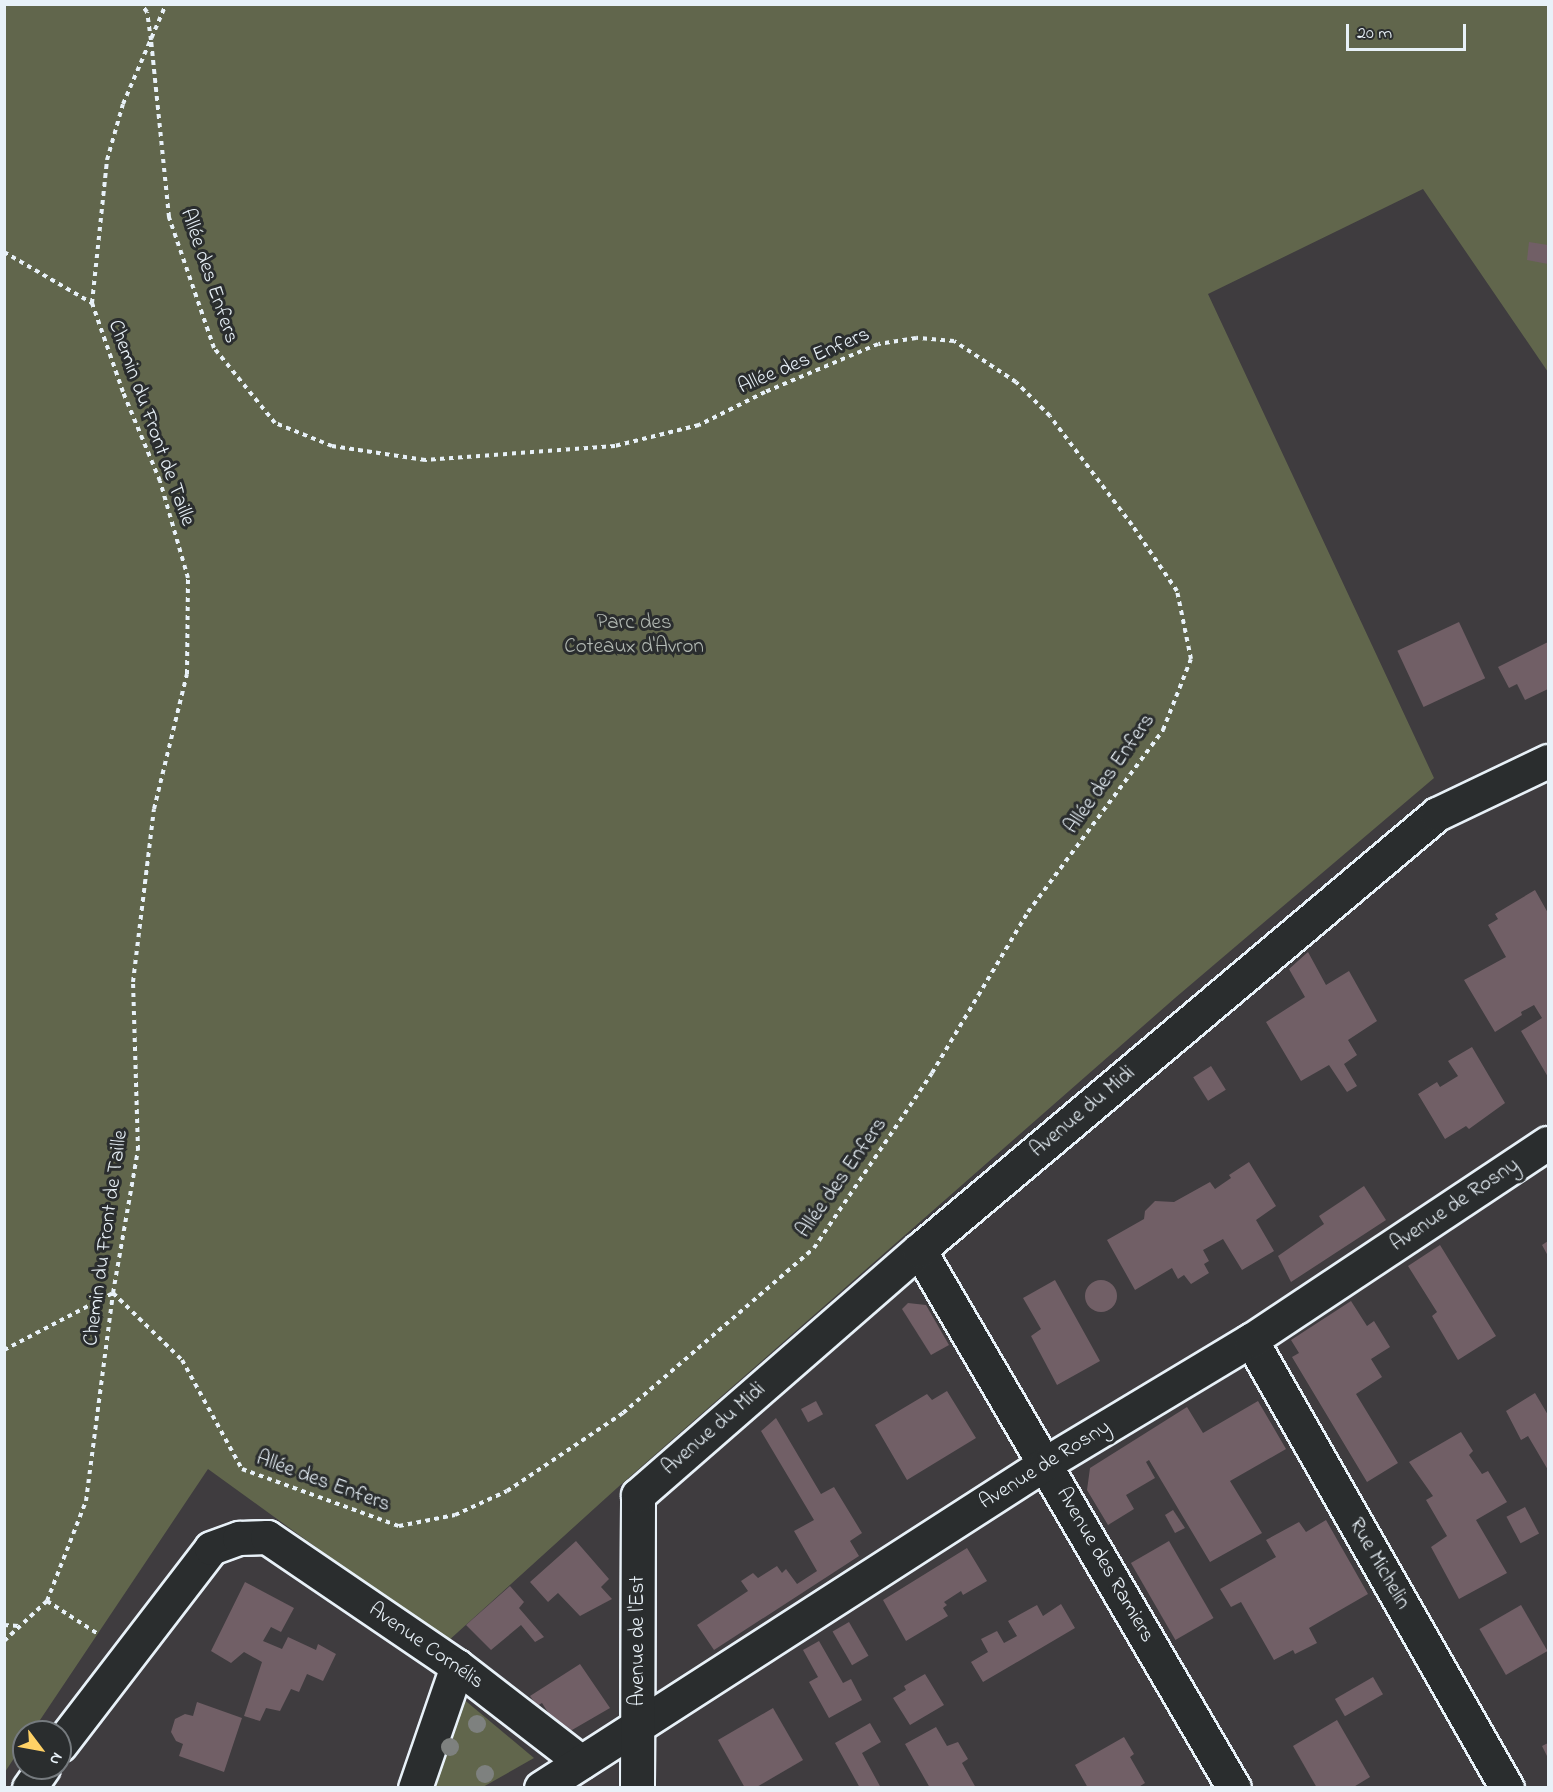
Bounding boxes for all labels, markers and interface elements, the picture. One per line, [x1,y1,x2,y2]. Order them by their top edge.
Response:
scale bar [1349,12,1469,50]
text: 20 m [1357,21,1392,47]
street label: Allée des Enfers [174,205,244,347]
street label: Chemin du Front de Taille [102,316,200,530]
street label: Allée des Enfers [734,322,874,400]
park label: Parc des Coteaux d'Avron [564,610,704,660]
street label: Allée des Enfers [1059,709,1161,839]
street label: Avenue du Midi [1025,1061,1141,1163]
street label: Allée des Enfers [791,1113,893,1243]
street label: Chemin du Front de Taille [78,1128,134,1348]
street label: Avenue de Rosny [1386,1153,1524,1257]
street label: Avenue du Midi [657,1377,771,1481]
street label: Avenue de Rosny [975,1415,1115,1515]
street label: Allée des Enfers [253,1446,393,1518]
street label: Avenue des Ramiers [1050,1483,1160,1647]
street label: Rue Michelin [1343,1514,1415,1614]
street label: Avenue de l'Est [625,1576,651,1706]
street label: Avenue Cornélis [364,1597,488,1695]
north arrow [12,1720,72,1780]
text: N [43,1748,69,1769]

